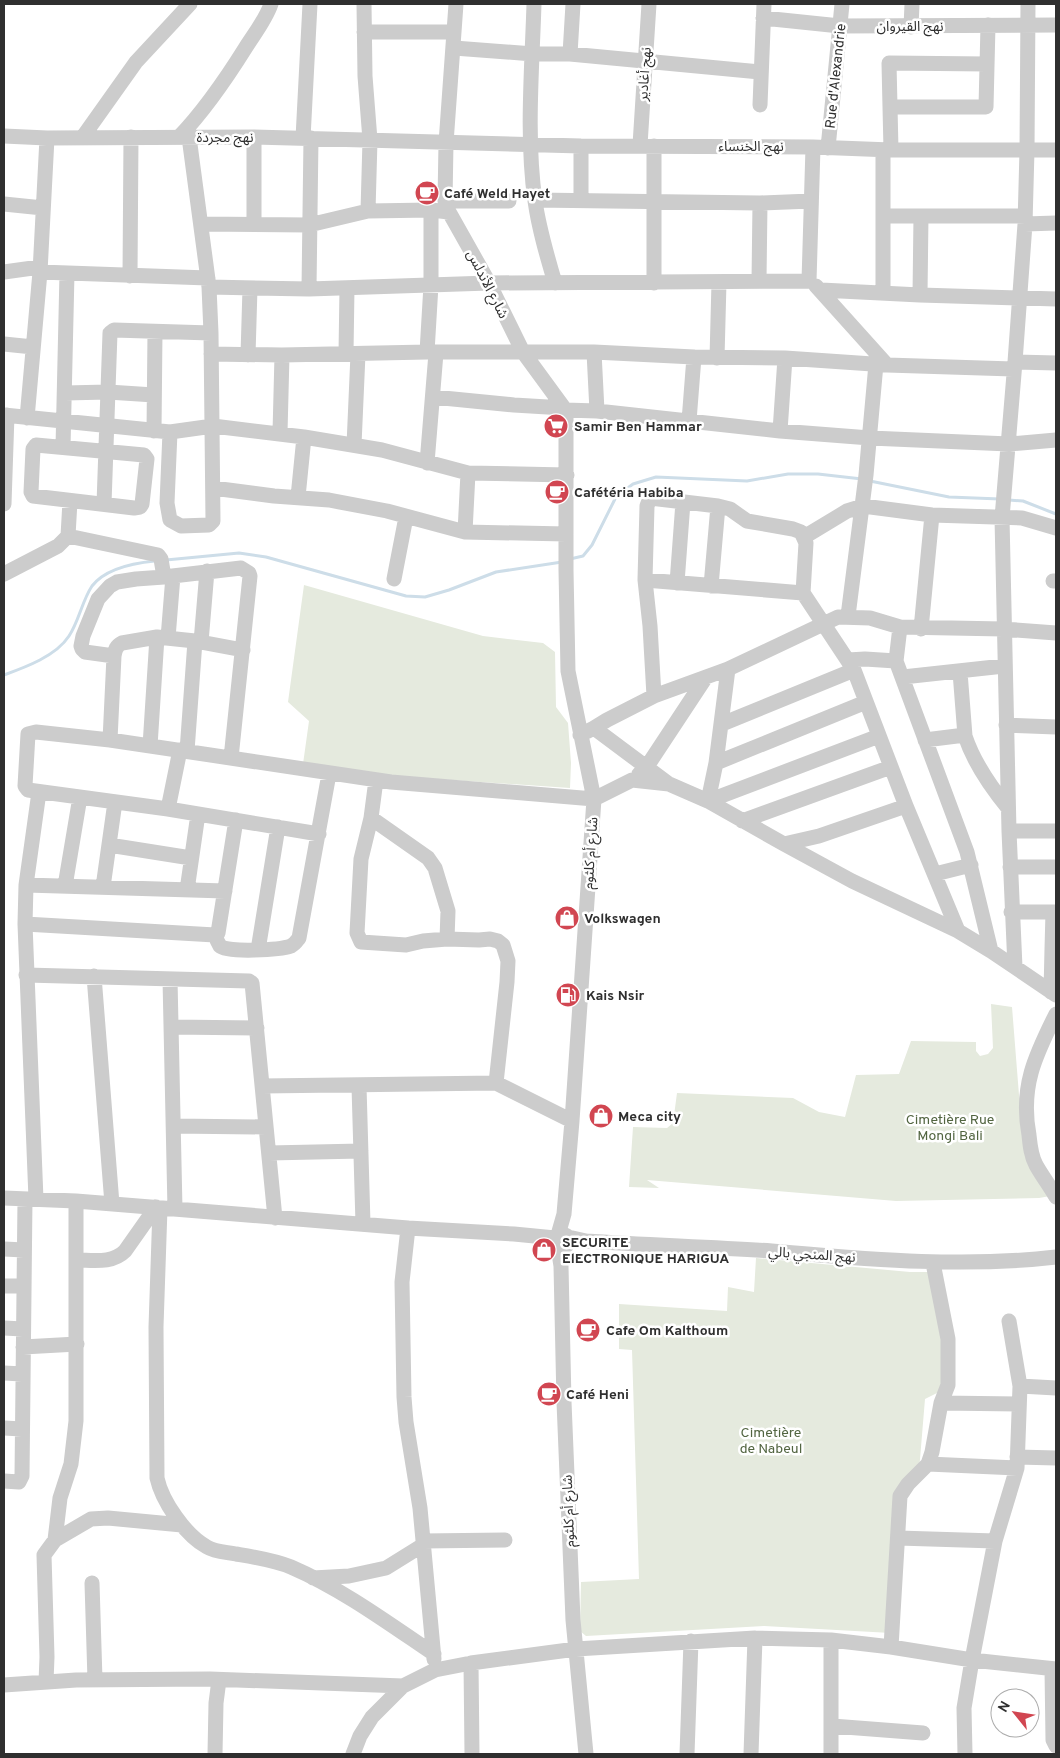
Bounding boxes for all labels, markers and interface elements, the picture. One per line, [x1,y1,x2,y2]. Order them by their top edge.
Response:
street label: نهج القيروان [876,19,944,37]
street label: Rue d'Alexandrie [823,23,850,130]
street label: نهج أغادير [633,46,657,103]
street label: نهج مجردة [197,130,254,148]
street label: نهج الخنساء [718,139,784,157]
cafe icon: Café Weld Hayet [414,180,440,206]
place label: Café Weld Hayet [444,186,550,203]
street label: شارع الأندلس [461,247,512,322]
supermarket icon: Samir Ben Hammar [543,413,569,439]
place label: Samir Ben Hammar [574,419,702,436]
cafe icon: Cafétéria Habiba [544,479,570,505]
place label: Cafétéria Habiba [574,485,683,502]
street label: شارع أم كلثوم [579,816,604,890]
shop icon: Volkswagen [554,905,580,931]
place label: Volkswagen [584,911,661,928]
fuel station icon: Kais Nsir [555,982,581,1008]
place label: Kais Nsir [586,988,645,1005]
shop icon: Meca city [588,1103,614,1129]
place label: Meca city [618,1109,681,1126]
park label: Cimetière Rue Mongi Bali [906,1112,994,1145]
place label: SECURITE ElECTRONIQUE HARIGUA [562,1235,729,1268]
shop icon: SECURITE ElECTRONIQUE HARIGUA [531,1237,557,1263]
street label: نهج المنجي بالي [768,1244,856,1268]
cafe icon: Cafe Om Kalthoum [575,1317,601,1343]
place label: Cafe Om Kalthoum [606,1323,728,1340]
cafe icon: Café Heni [536,1381,562,1407]
place label: Café Heni [566,1387,629,1404]
park label: Cimetière de Nabeul [740,1425,802,1458]
street label: شارع أم كلثوم [558,1474,580,1548]
north arrow [990,1688,1040,1738]
text: N [995,1699,1015,1716]

